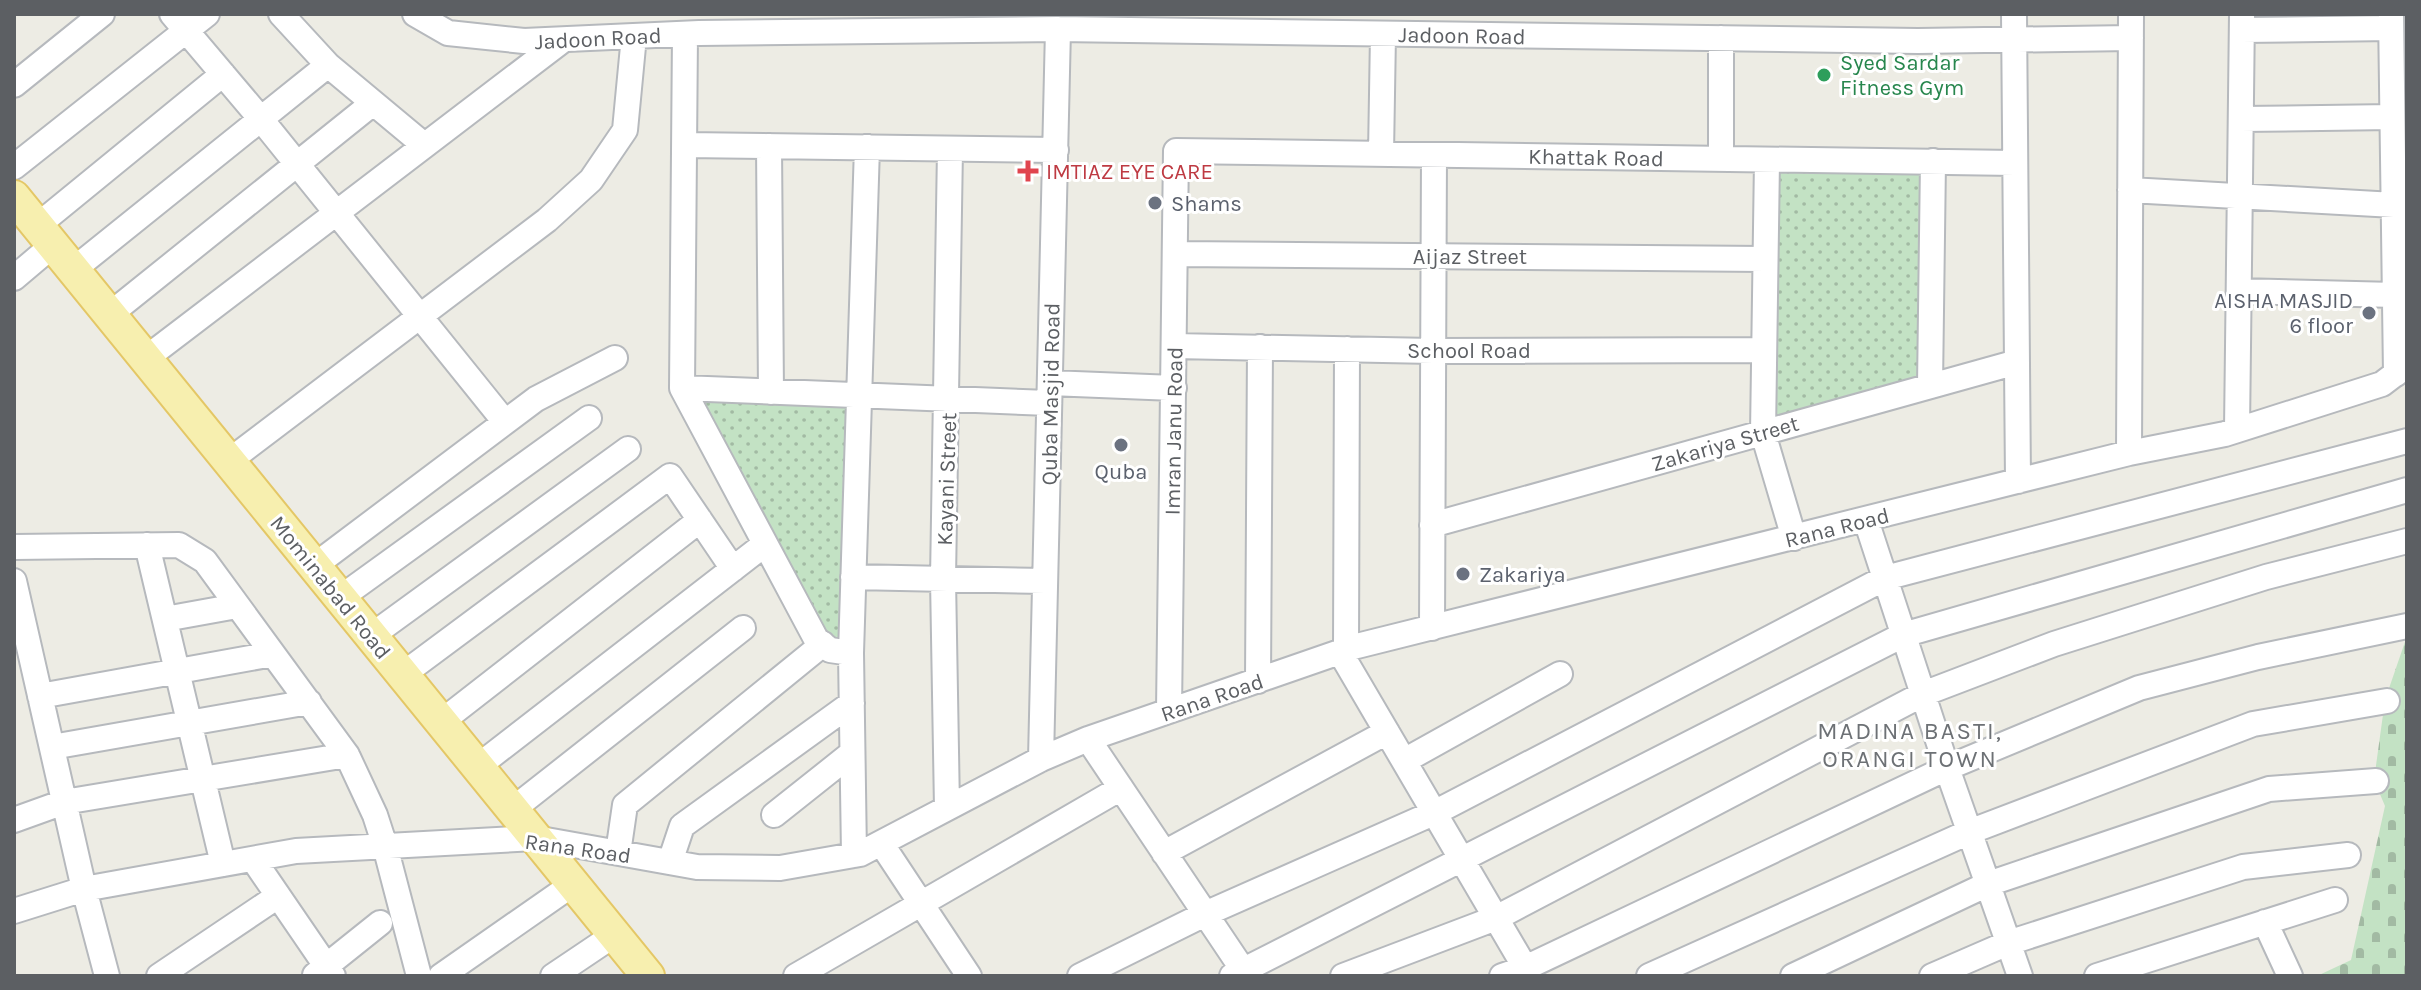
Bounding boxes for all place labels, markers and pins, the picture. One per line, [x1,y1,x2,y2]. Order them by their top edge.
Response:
place label: Syed Sardar Fitness Gym [1840,50,1964,101]
marker: Syed Sardar Fitness Gym [1815,66,1833,84]
place label: IMTIAZ EYE CARE [1046,159,1213,185]
marker: IMTIAZ EYE CARE [1017,160,1039,182]
place label: Shams [1171,191,1242,217]
marker: Shams [1146,194,1164,212]
place label: AISHA MASJID 6 floor [2214,288,2353,339]
marker: AISHA MASJID 6 floor [2360,304,2378,322]
marker: Quba [1112,436,1130,454]
place label: Quba [1095,459,1147,485]
place label: Zakariya [1479,562,1566,588]
marker: Zakariya [1454,565,1472,583]

